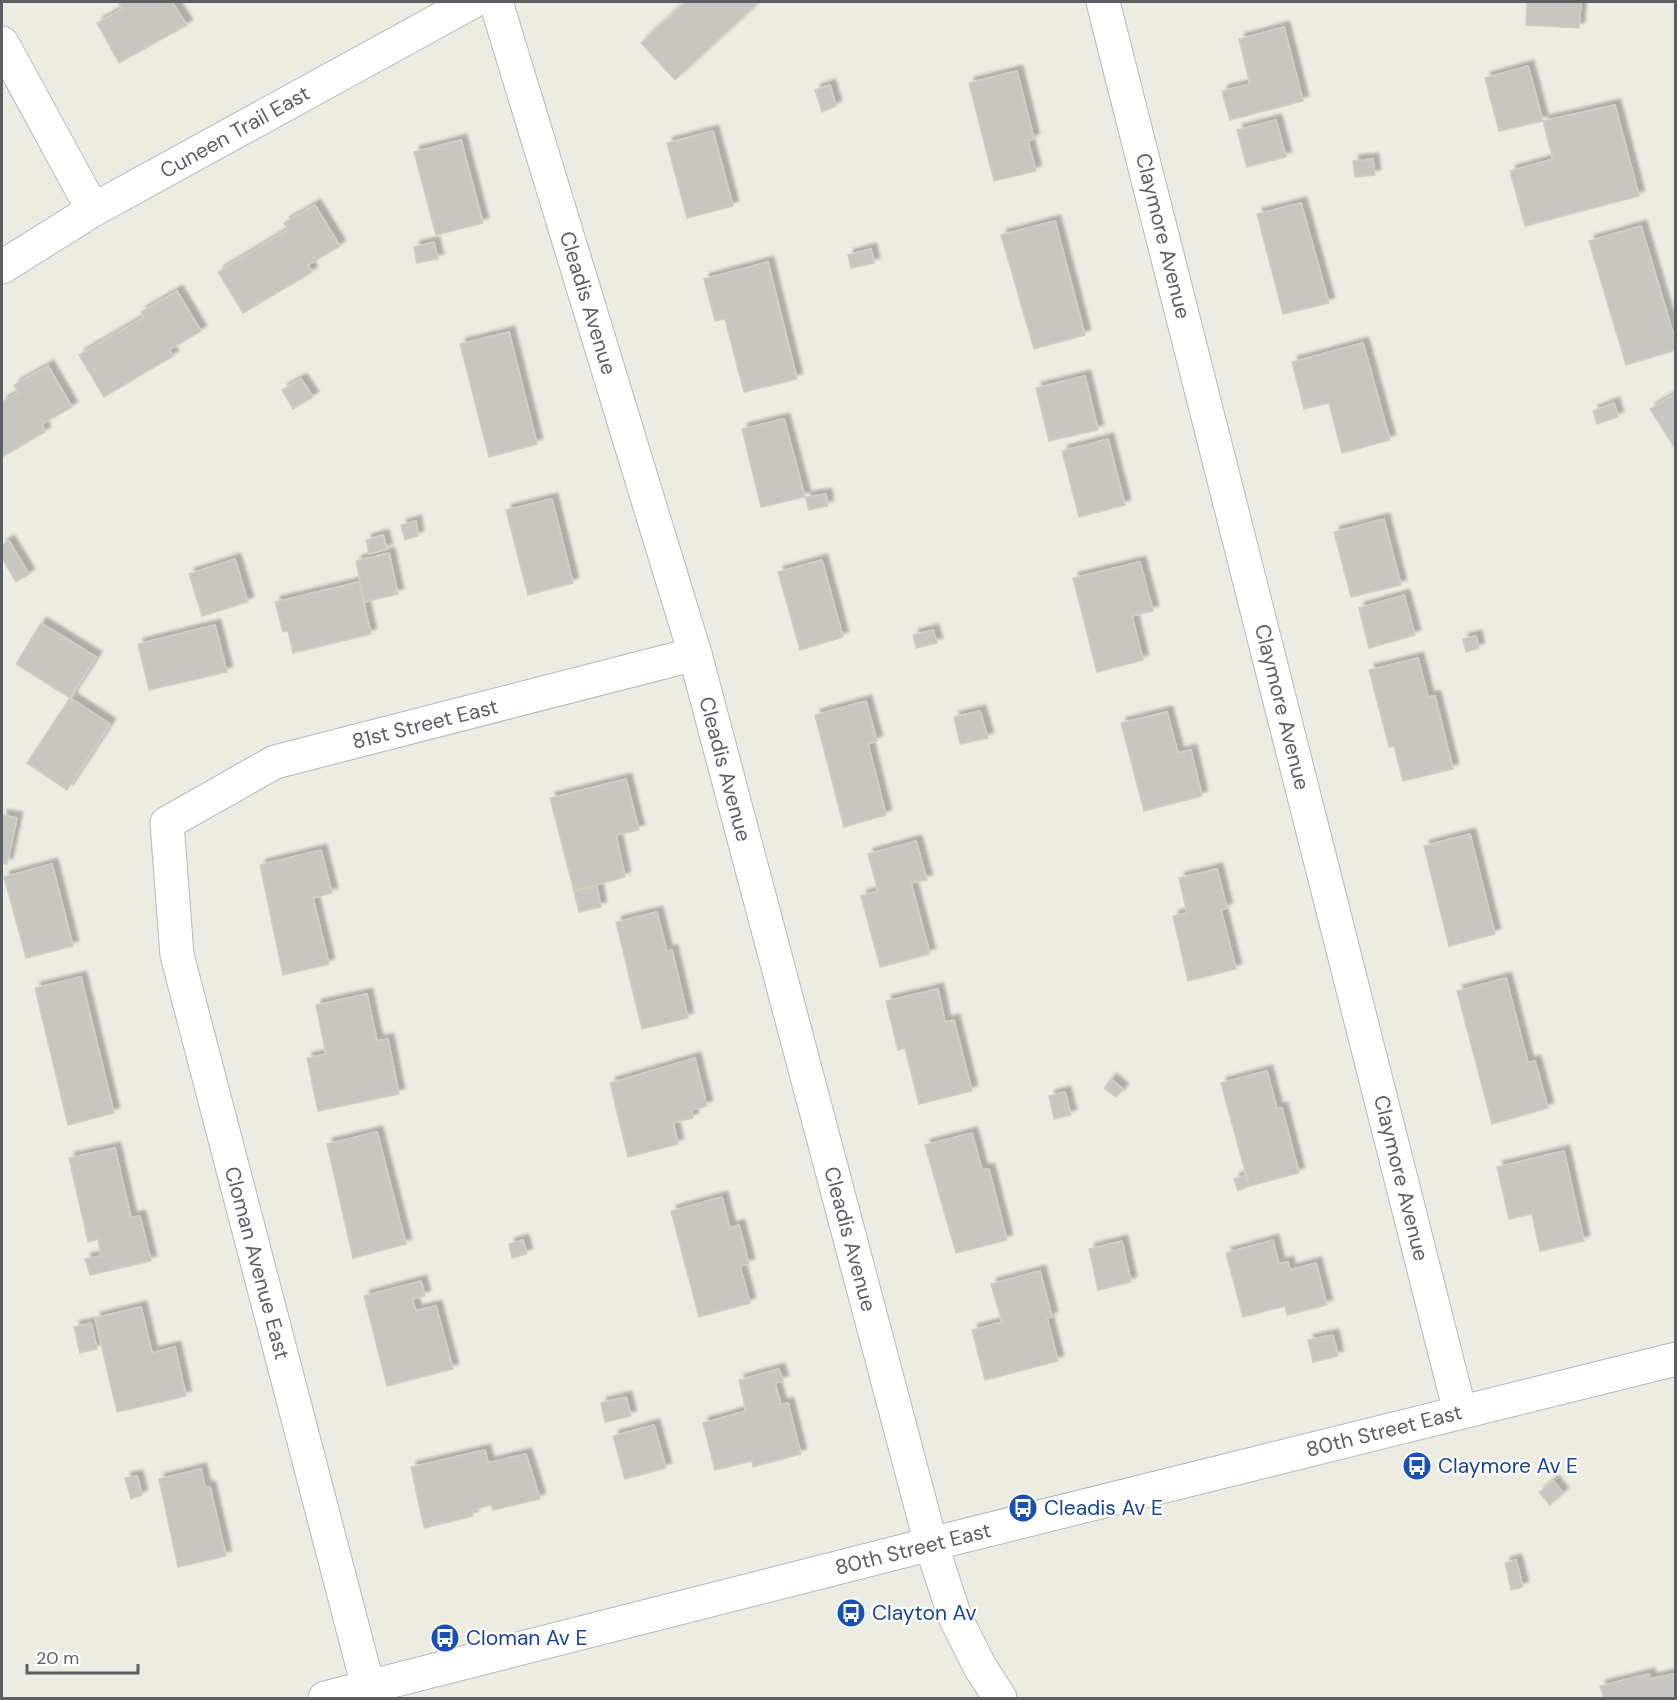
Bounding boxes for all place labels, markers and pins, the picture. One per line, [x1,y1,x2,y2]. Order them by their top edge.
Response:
bus stop icon: Claymore Av E [1401,1450,1433,1482]
place label: Claymore Av E [1438,1452,1578,1480]
bus stop icon: Cleadis Av E [1007,1492,1039,1524]
place label: Cleadis Av E [1044,1494,1163,1522]
bus stop icon: Clayton Av [835,1597,867,1629]
place label: Clayton Av [872,1599,977,1627]
bus stop icon: Cloman Av E [429,1622,461,1654]
place label: Cloman Av E [466,1624,587,1652]

